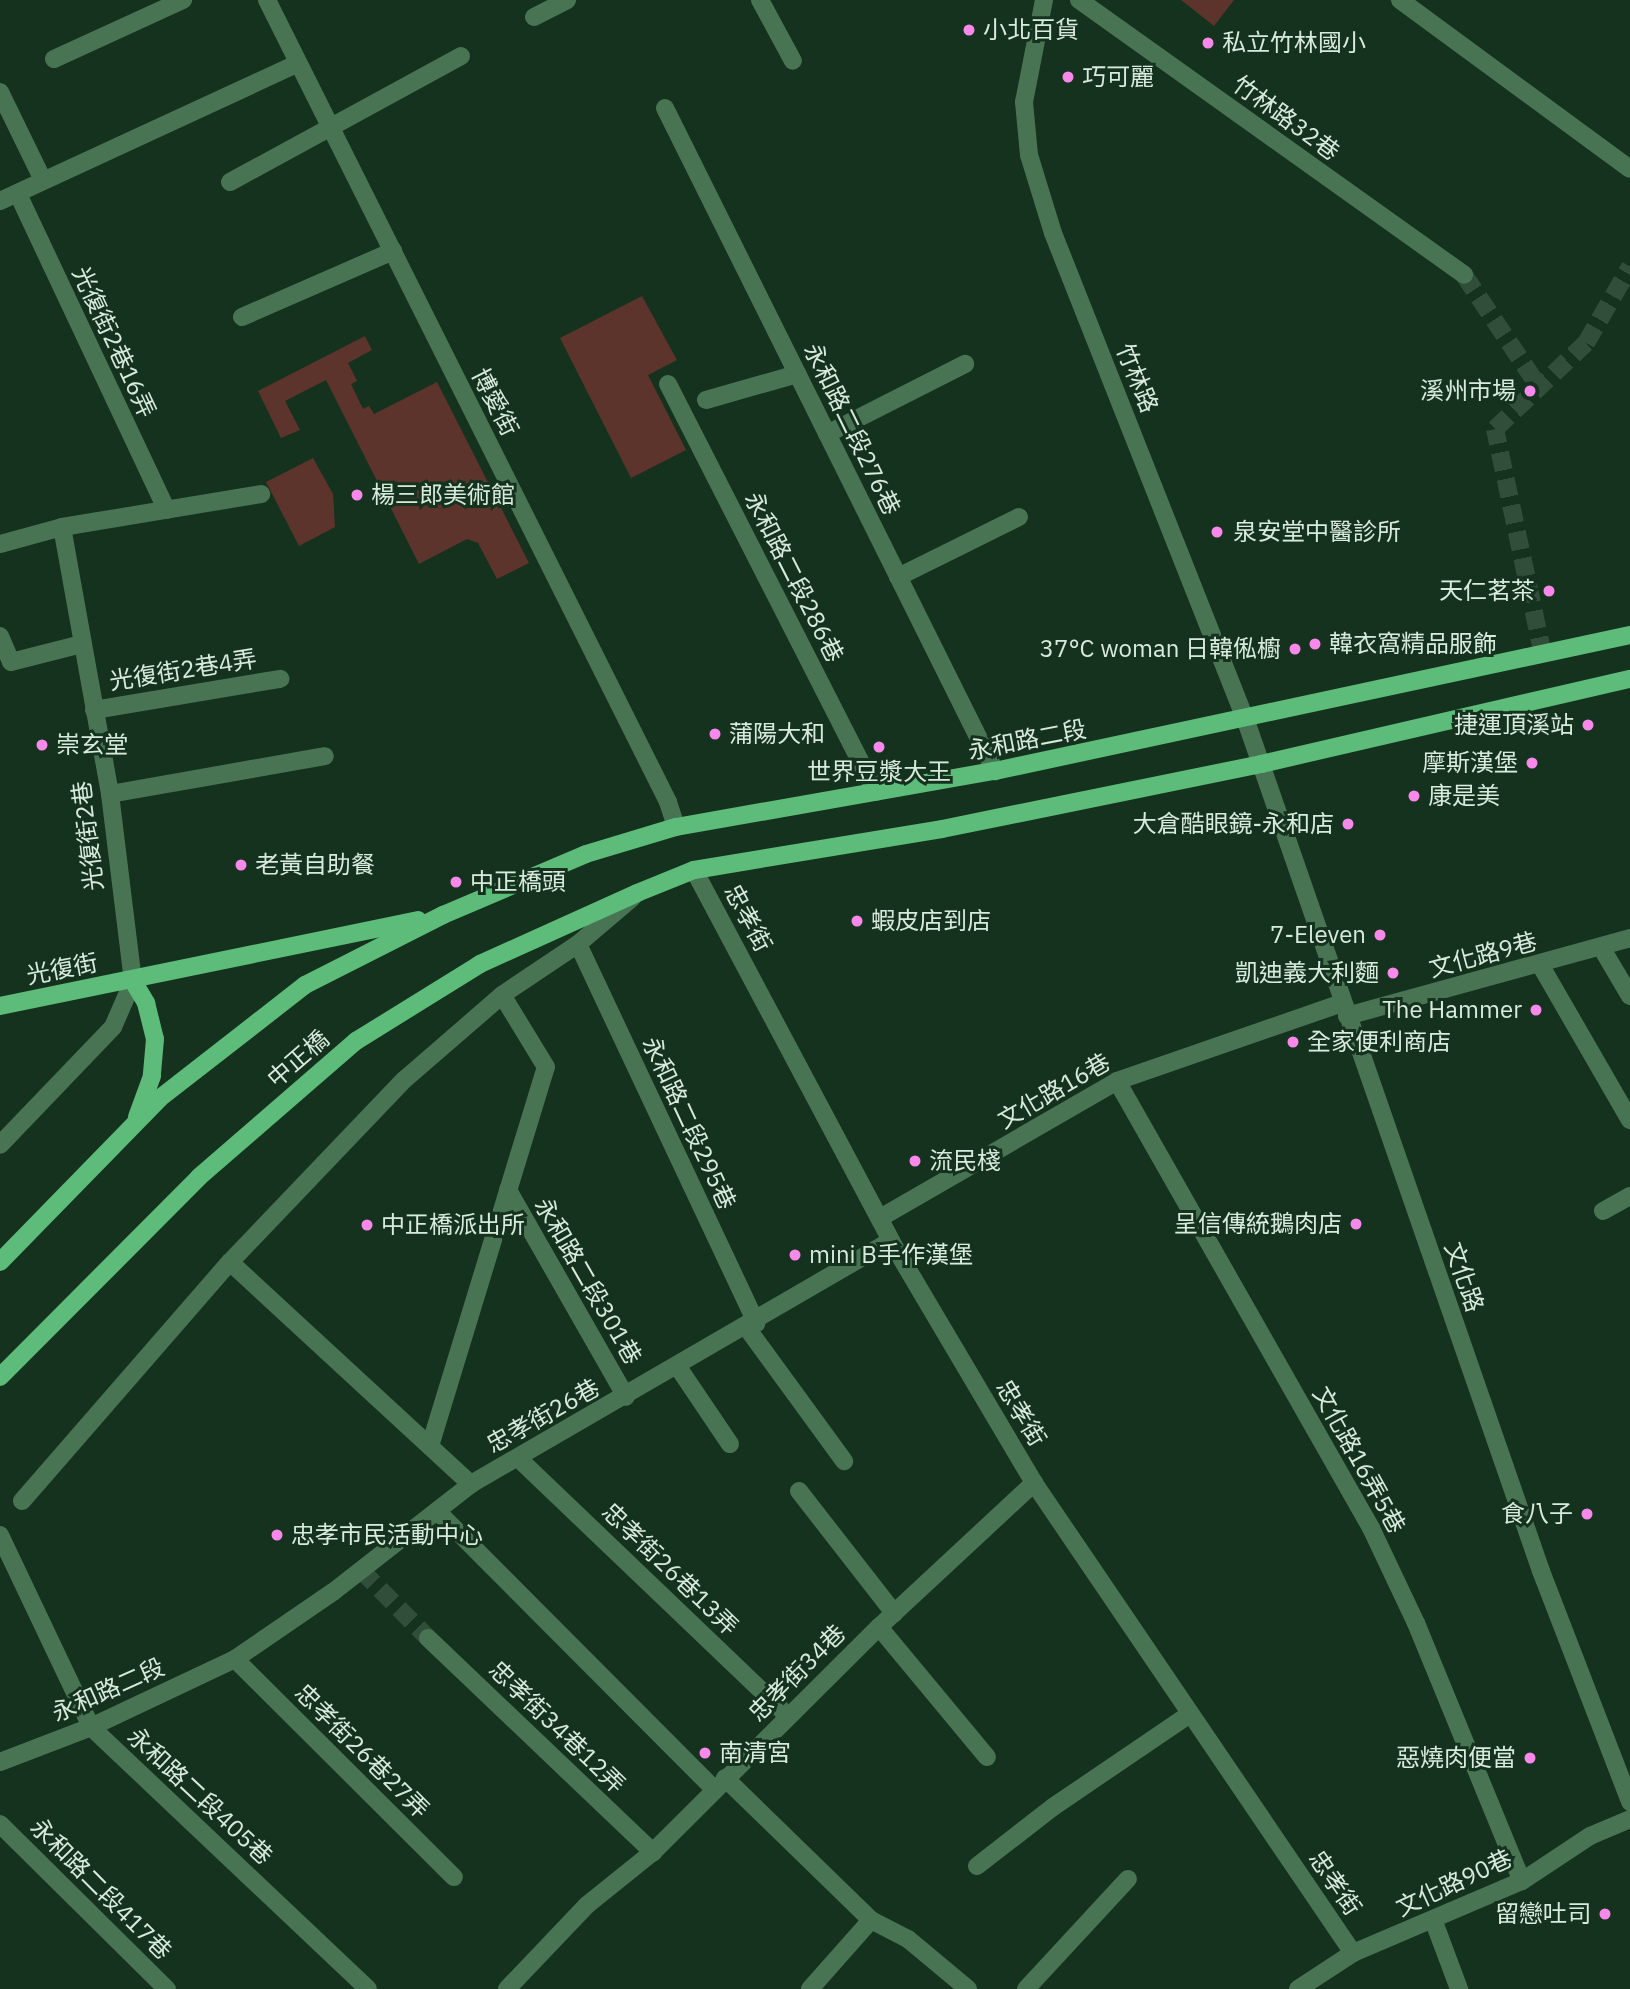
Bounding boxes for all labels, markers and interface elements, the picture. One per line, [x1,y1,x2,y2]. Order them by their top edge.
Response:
place label: 小北百貨 [983,16,1079,44]
marker: 小北百貨 [961,22,977,38]
place label: 私立竹林國小 [1222,29,1366,57]
marker: 私立竹林國小 [1200,35,1216,51]
place label: 巧可麗 [1082,63,1154,91]
marker: 巧可麗 [1060,69,1076,85]
street label: 竹林路32巷 [1227,70,1345,166]
street label: 光復街2巷16弄 [66,262,162,422]
street label: 永和路二段276巷 [798,339,906,519]
street label: 竹林路 [1110,339,1164,417]
street label: 博愛街 [466,363,524,441]
place label: 溪州市場 [1420,377,1516,405]
marker: 溪州市場 [1522,383,1538,399]
place label: 楊三郎美術館 [371,481,515,509]
marker: 楊三郎美術館 [349,487,365,503]
street label: 永和路二段286巷 [739,487,849,667]
place label: 泉安堂中醫診所 [1233,518,1401,546]
marker: 泉安堂中醫診所 [1207,522,1227,542]
place label: 天仁茗茶 [1439,577,1535,605]
marker: 天仁茗茶 [1541,583,1557,599]
place label: 韓衣窩精品服飾 [1329,630,1497,658]
place label: 37°C woman 日韓俬櫥 [1040,635,1281,663]
marker: 韓衣窩精品服飾 [1307,636,1323,652]
marker: 37°C woman 日韓俬櫥 [1287,641,1303,657]
street label: 光復街2巷4弄 [107,644,259,696]
place label: 捷運頂溪站 [1454,711,1574,739]
street label: 永和路二段 [965,714,1089,766]
marker: 捷運頂溪站 [1580,717,1596,733]
place label: 蒲陽大和 [729,720,825,748]
marker: 蒲陽大和 [707,726,723,742]
place label: 崇玄堂 [56,731,128,759]
marker: 崇玄堂 [34,737,50,753]
marker: 世界豆漿大王 [871,739,887,755]
place label: 摩斯漢堡 [1422,749,1518,777]
marker: 摩斯漢堡 [1524,755,1540,771]
place label: 世界豆漿大王 [807,758,951,786]
street label: 光復街2巷 [67,779,109,893]
place label: 康是美 [1428,782,1500,810]
marker: 康是美 [1406,788,1422,804]
place label: 大倉酷眼鏡-永和店 [1132,810,1334,838]
marker: 大倉酷眼鏡-永和店 [1340,816,1356,832]
place label: 老黃自助餐 [255,851,375,879]
marker: 老黃自助餐 [233,857,249,873]
place label: 中正橋頭 [470,868,566,896]
marker: 中正橋頭 [448,874,464,890]
street label: 忠孝街 [718,879,778,957]
place label: 蝦皮店到店 [871,907,991,935]
marker: 蝦皮店到店 [849,913,865,929]
place label: 7-Eleven [1270,921,1366,949]
marker: 7-Eleven [1372,927,1388,943]
street label: 文化路9巷 [1426,927,1540,983]
street label: 光復街 [24,948,100,990]
place label: 凱迪義大利麵 [1235,959,1379,987]
marker: 凱迪義大利麵 [1385,965,1401,981]
place label: The Hammer [1382,996,1522,1024]
marker: The Hammer [1528,1002,1544,1018]
street label: 中正橋 [261,1025,335,1093]
place label: 全家便利商店 [1307,1028,1451,1056]
street label: 永和路二段295巷 [636,1032,742,1214]
marker: 全家便利商店 [1285,1034,1301,1050]
street label: 文化路16巷 [993,1047,1115,1135]
place label: 流民棧 [929,1147,1001,1175]
marker: 流民棧 [907,1153,923,1169]
street label: 永和路二段301巷 [529,1193,647,1369]
place label: 呈信傳統鵝肉店 [1174,1210,1342,1238]
place label: 中正橋派出所 [381,1211,525,1239]
marker: 呈信傳統鵝肉店 [1348,1216,1364,1232]
marker: 中正橋派出所 [359,1217,375,1233]
street label: 文化路 [1439,1238,1489,1316]
place label: mini B手作漢堡 [809,1241,973,1269]
marker: mini B手作漢堡 [787,1247,803,1263]
street label: 忠孝街26巷 [481,1373,605,1459]
street label: 忠孝街 [990,1375,1052,1451]
street label: 文化路16弄5巷 [1307,1382,1411,1538]
street label: 忠孝街26巷13弄 [596,1497,744,1641]
place label: 食八子 [1501,1500,1573,1528]
marker: 食八子 [1579,1506,1595,1522]
place label: 忠孝市民活動中心 [291,1521,483,1549]
marker: 忠孝市民活動中心 [269,1527,285,1543]
street label: 忠孝街34巷 [743,1619,851,1727]
street label: 永和路二段 [47,1652,169,1728]
street label: 忠孝街34巷12弄 [483,1655,631,1799]
street label: 忠孝街26巷27弄 [289,1678,435,1824]
street label: 永和路二段405巷 [122,1722,278,1870]
place label: 南清宮 [719,1739,791,1767]
place label: 惡燒肉便當 [1396,1744,1516,1772]
marker: 南清宮 [697,1745,713,1761]
marker: 惡燒肉便當 [1522,1750,1538,1766]
street label: 永和路二段417巷 [25,1813,177,1965]
street label: 文化路90巷 [1391,1844,1517,1922]
street label: 忠孝街 [1303,1845,1367,1921]
place label: 留戀吐司 [1495,1900,1591,1928]
marker: 留戀吐司 [1597,1906,1613,1922]

